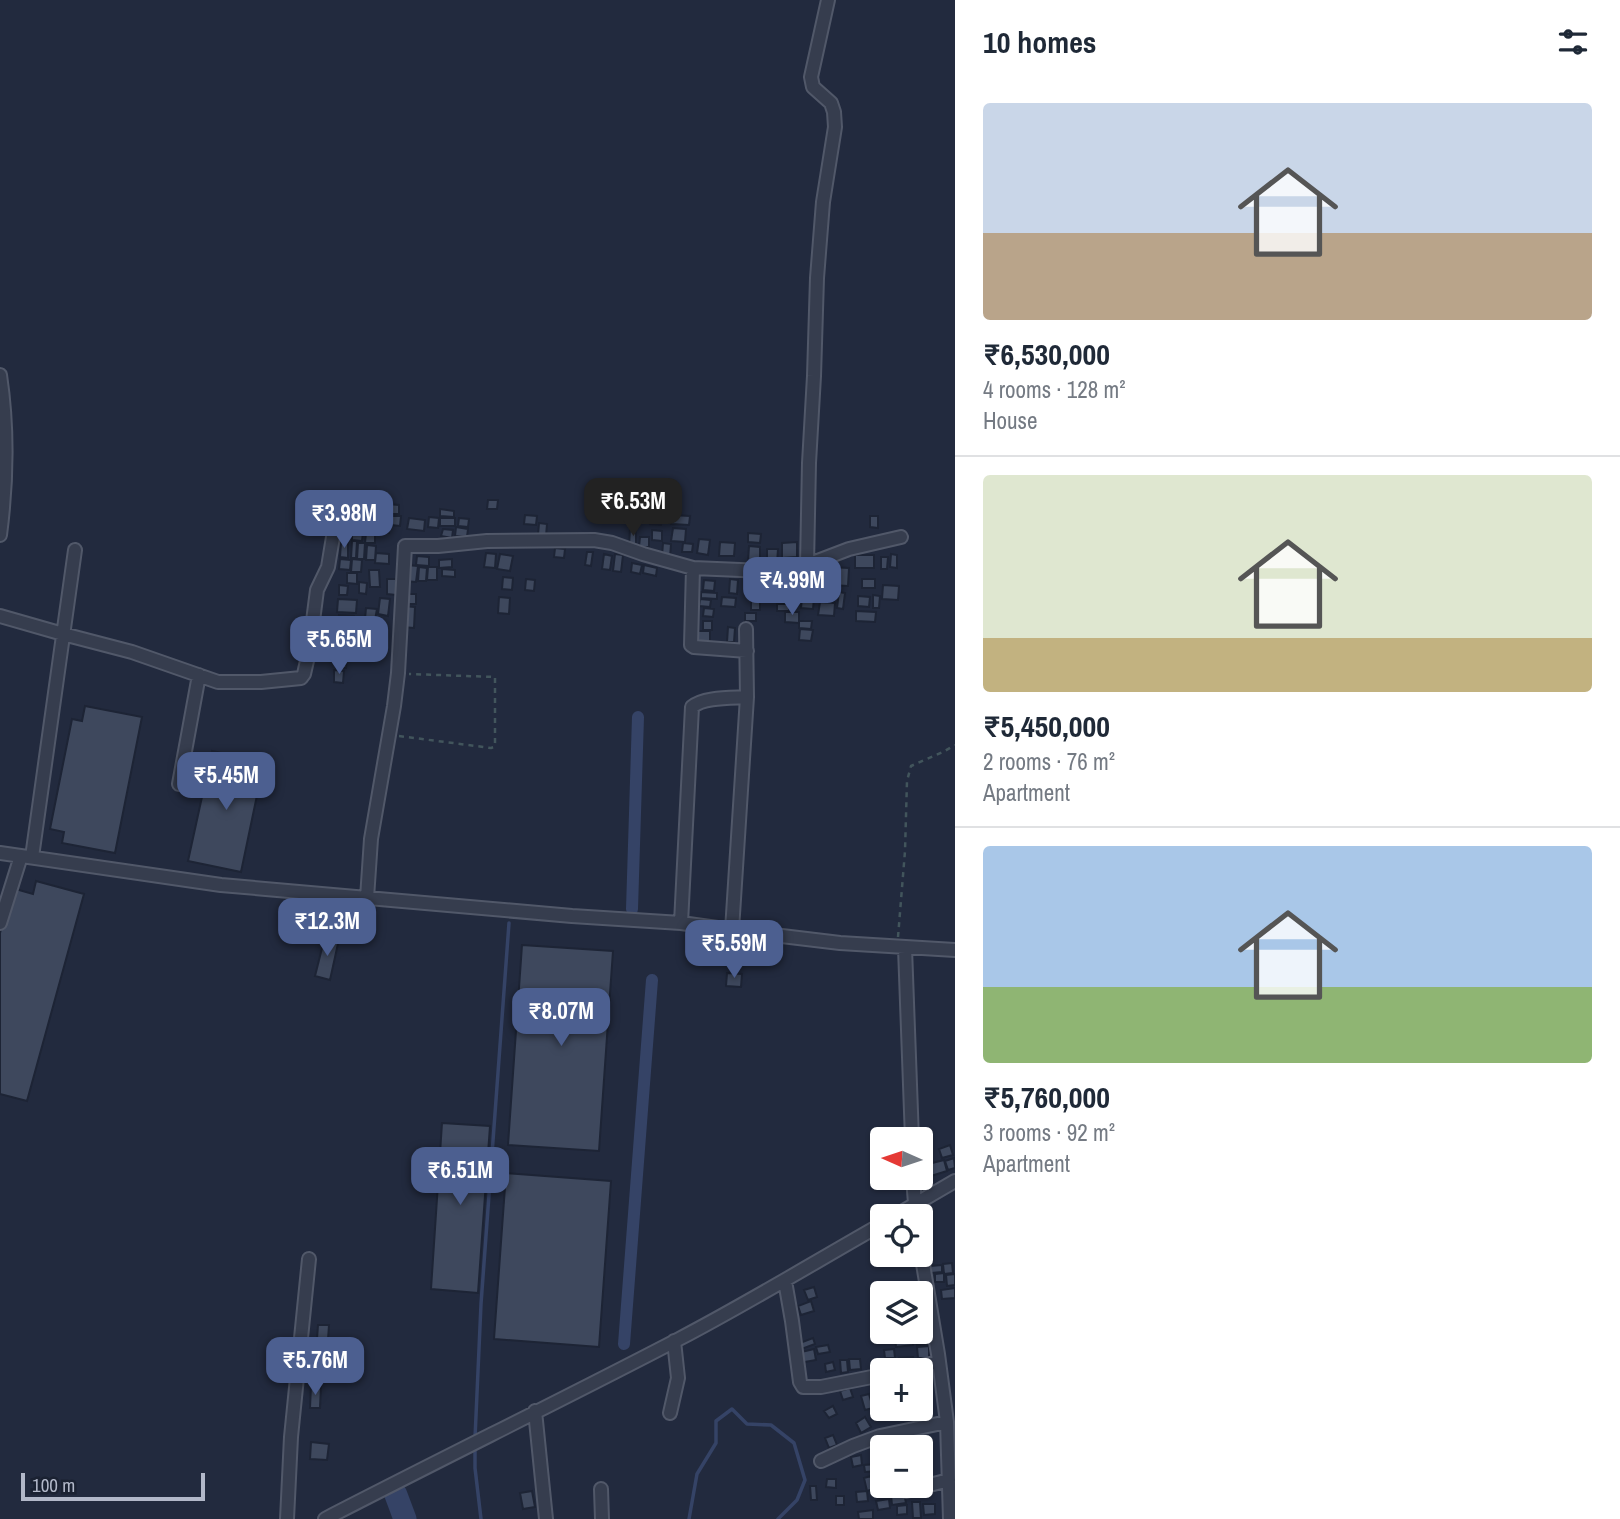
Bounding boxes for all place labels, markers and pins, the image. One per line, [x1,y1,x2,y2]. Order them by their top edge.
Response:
pin: ₹6.53M [576,478,690,538]
pin: ₹3.98M [287,490,401,550]
pin: ₹4.99M [735,558,849,617]
pin: ₹5.65M [282,616,396,676]
pin: ₹5.45M [169,752,283,812]
pin: ₹12.3M [270,898,384,958]
pin: ₹5.59M [677,920,791,980]
pin: ₹8.07M [504,988,618,1048]
pin: ₹6.51M [403,1148,517,1207]
pin: ₹5.76M [258,1338,372,1397]

